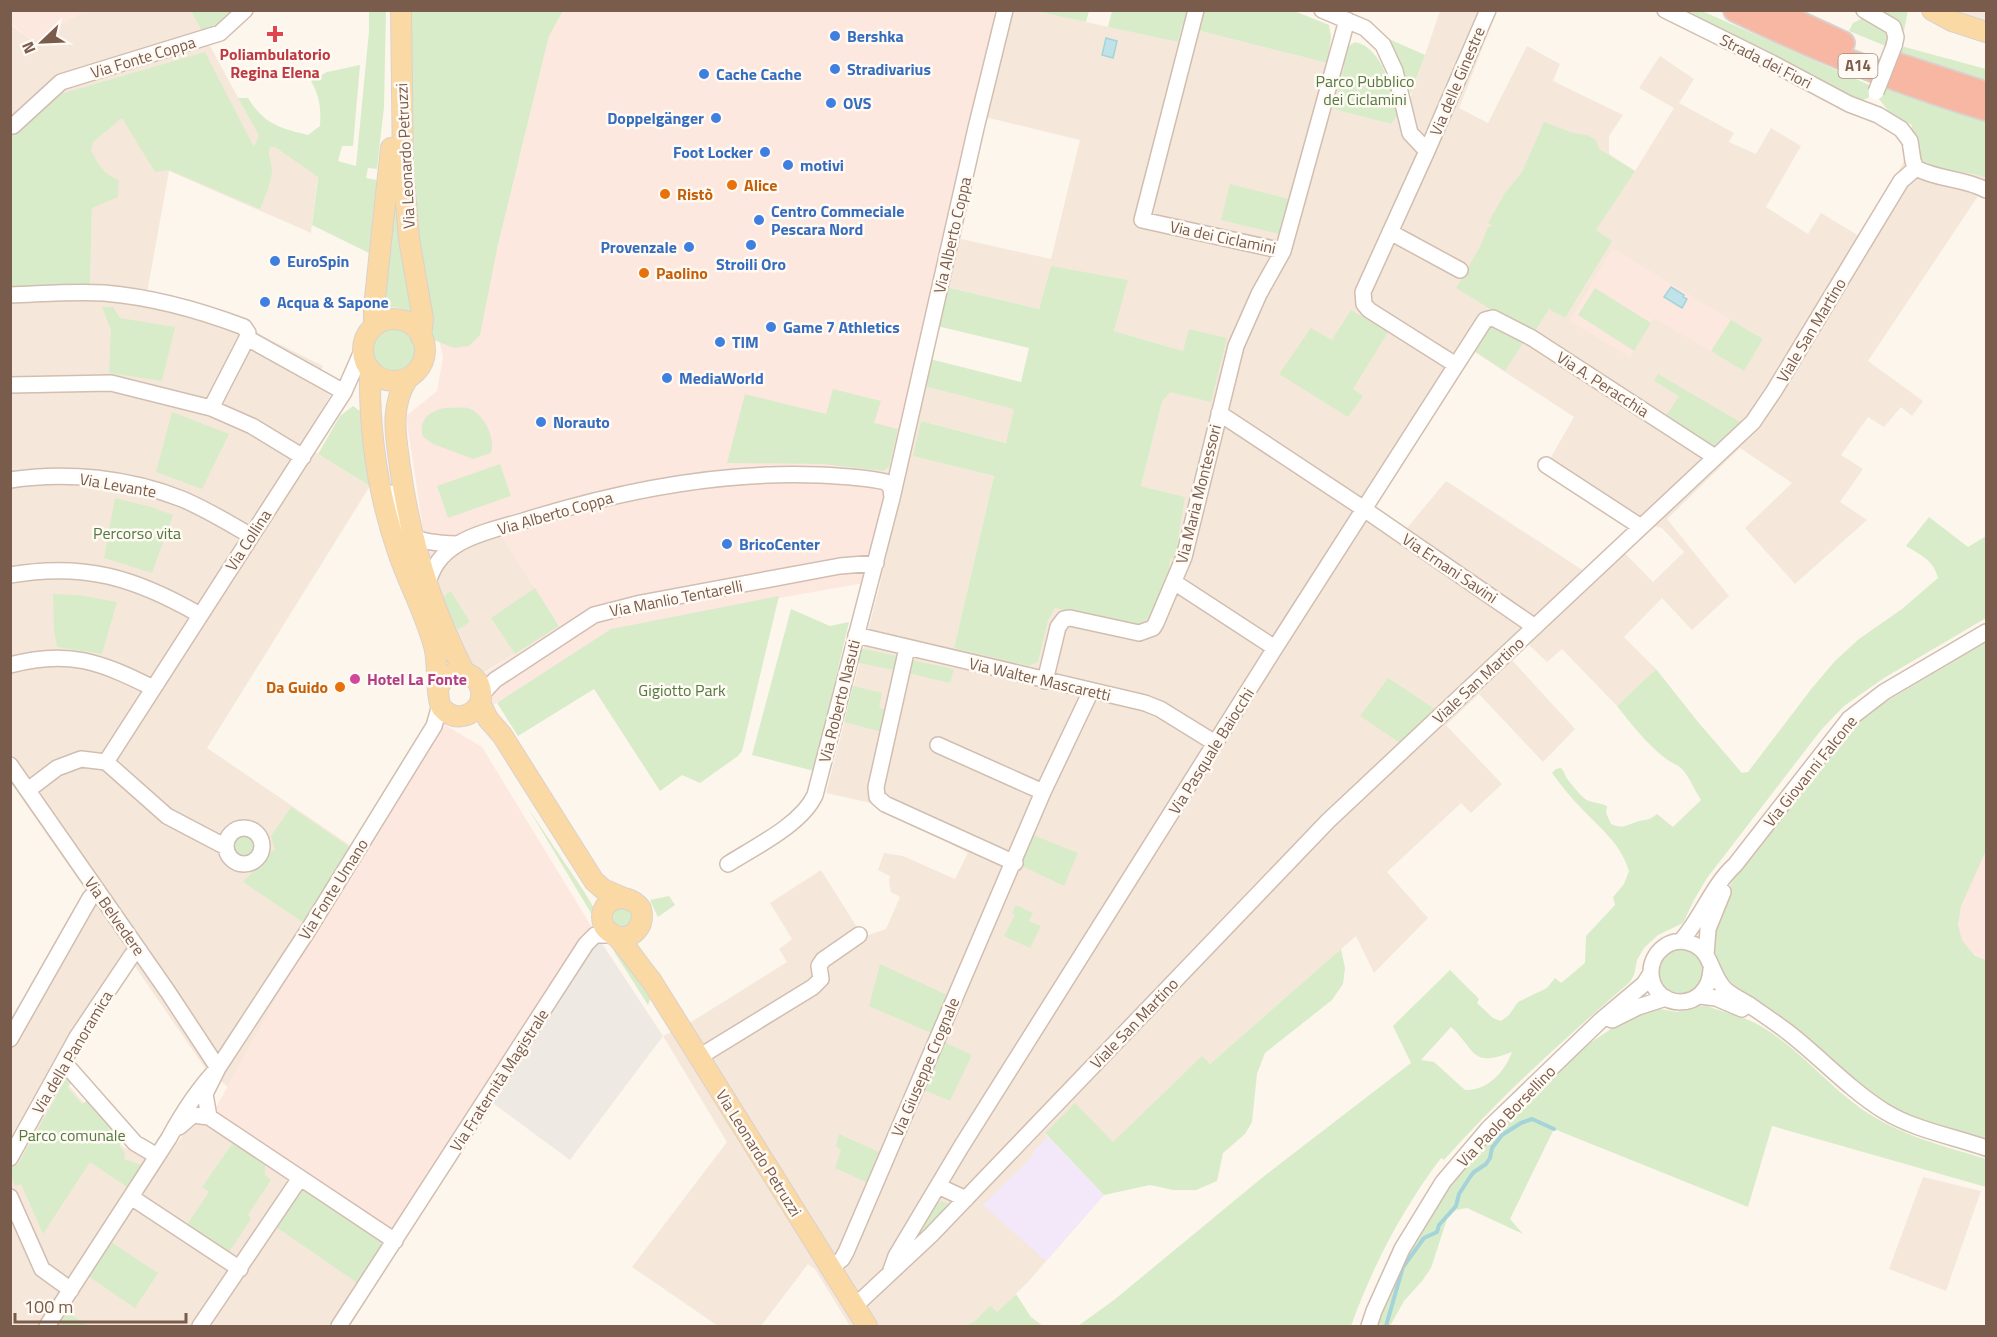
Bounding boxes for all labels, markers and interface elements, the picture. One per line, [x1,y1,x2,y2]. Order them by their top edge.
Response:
north arrow [12,12,72,72]
street label: Via delle Ginestre [1423,23,1491,139]
place label: Bershka [847,24,904,48]
marker: Poliambulatorio Regina Elena [266,25,284,43]
street label: Strada dei Fiori [1716,27,1816,95]
marker: Bershka [828,29,842,43]
street label: Via Fonte Coppa [88,30,198,84]
text: N [15,38,41,58]
place label: Poliambulatorio Regina Elena [220,42,330,84]
road number: A14 [1838,54,1878,78]
place label: Stradivarius [847,57,931,81]
place label: Cache Cache [716,62,802,86]
marker: Stradivarius [828,62,842,76]
marker: Cache Cache [697,67,711,81]
park label: Parco Pubblico dei Ciclamini [1316,69,1415,111]
street label: Via Leonardo Petruzzi [389,82,421,230]
place label: OVS [843,91,872,115]
marker: OVS [824,96,838,110]
place label: Doppelgänger [607,106,704,130]
marker: Doppelgänger [709,111,723,125]
place label: Foot Locker [673,140,753,164]
marker: Foot Locker [758,145,772,159]
place label: motivi [800,153,844,177]
marker: motivi [781,158,795,172]
place label: Alice [744,173,777,197]
street label: Via Alberto Coppa [927,174,977,296]
marker: Alice [725,178,739,192]
place label: Ristò [677,182,713,206]
marker: Ristò [658,187,672,201]
place label: Centro Commeciale Pescara Nord [771,199,904,241]
marker: Centro Commeciale Pescara Nord [752,213,766,227]
street label: Via dei Ciclamini [1168,214,1278,260]
place label: Provenzale [600,235,677,259]
marker: Stroili Oro [744,238,758,252]
marker: Provenzale [682,240,696,254]
place label: EuroSpin [287,249,349,273]
place label: Stroili Oro [716,252,786,276]
marker: EuroSpin [268,254,282,268]
place label: Paolino [656,261,708,285]
marker: Paolino [637,266,651,280]
street label: Viale San Martino [1770,273,1852,387]
place label: Acqua & Sapone [277,290,389,314]
marker: Acqua & Sapone [258,295,272,309]
place label: Game 7 Athletics [783,315,900,339]
marker: Game 7 Athletics [764,320,778,334]
place label: TIM [732,330,759,354]
marker: TIM [713,335,727,349]
street label: Via A. Peracchia [1552,345,1654,423]
place label: MediaWorld [679,366,764,390]
marker: MediaWorld [660,371,674,385]
place label: Norauto [553,410,610,434]
marker: Norauto [534,415,548,429]
street label: Via Maria Montessori [1169,422,1227,566]
street label: Via Levante [78,466,158,504]
street label: Via Alberto Coppa [494,485,616,541]
street label: Via Collina [219,505,277,575]
park label: Percorso vita [93,521,181,545]
street label: Via Ernani Savini [1397,527,1503,609]
place label: BricoCenter [739,532,820,556]
marker: BricoCenter [720,537,734,551]
street label: Via Manlio Tentarelli [607,573,745,623]
street label: Viale San Martino [1427,631,1529,729]
street label: Via Roberto Nasuti [812,637,866,765]
street label: Via Walter Mascaretti [967,651,1113,707]
place label: Hotel La Fonte [367,667,467,691]
marker: Hotel La Fonte [348,672,362,686]
place label: Da Guido [266,675,328,699]
park label: Gigiotto Park [638,678,726,702]
marker: Da Guido [333,680,347,694]
street label: Via Pasquale Baiocchi [1162,683,1260,819]
street label: Via Giovanni Falcone [1757,710,1863,832]
street label: Via Fonte Umano [292,834,374,944]
street label: Via Belvedere [79,872,151,960]
street label: Viale San Martino [1084,972,1184,1074]
street label: Via della Panoramica [26,986,118,1118]
street label: Via Giuseppe Crognale [885,994,965,1140]
street label: Via Fraternità Magistrale [444,1004,554,1156]
street label: Via Paolo Borsellino [1451,1060,1561,1172]
street label: Via Leonardo Petruzzi [710,1085,808,1221]
park label: Parco comunale [18,1123,126,1147]
scale bar [15,1286,186,1324]
text: 100 m [24,1293,73,1320]

